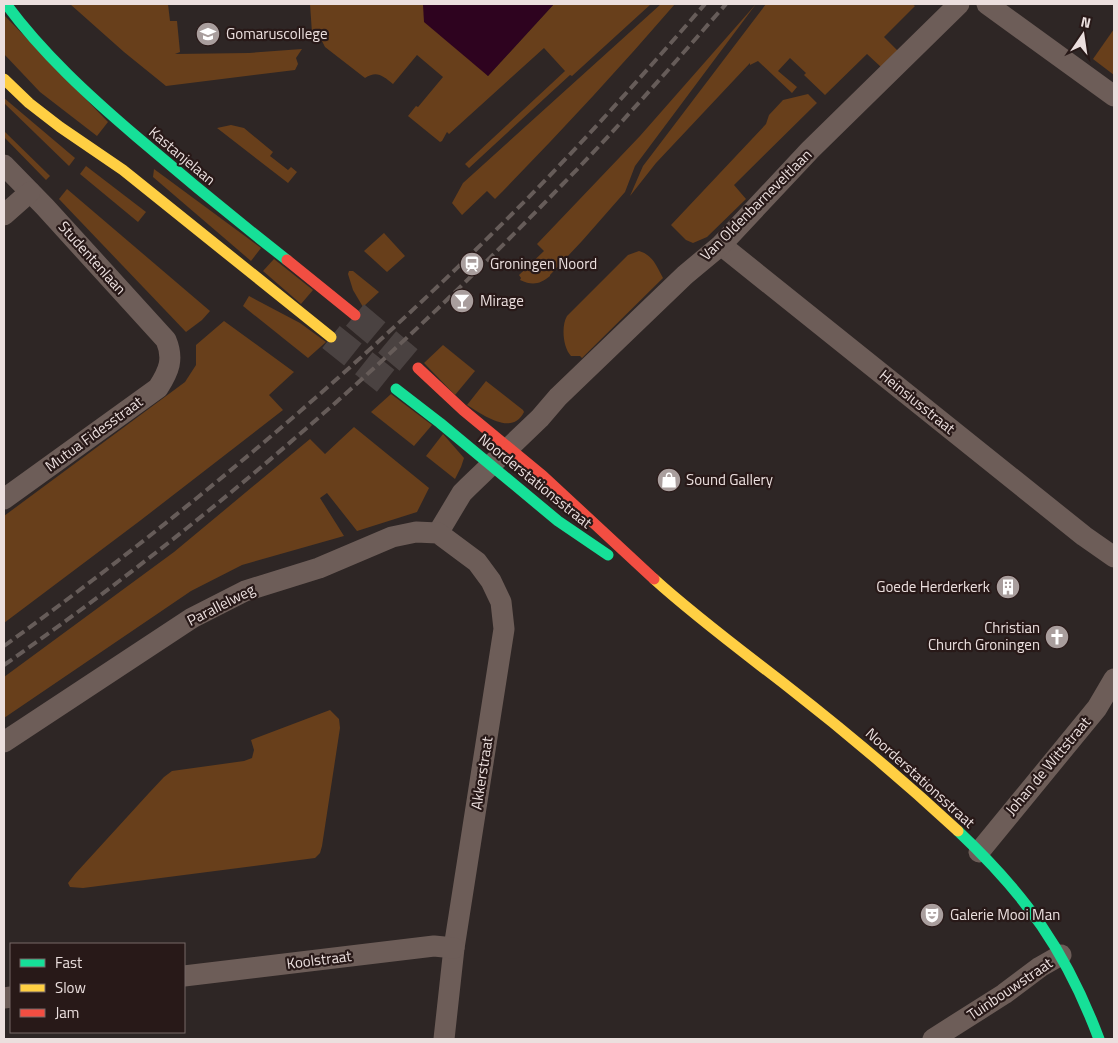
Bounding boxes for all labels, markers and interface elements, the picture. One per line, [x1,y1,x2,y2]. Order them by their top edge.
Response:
north arrow [1058,10,1108,60]
text: N [1079,11,1093,33]
school or university icon: Gomaruscollege [195,21,221,47]
place label: Gomaruscollege [226,22,328,45]
street label: Kastanjelaan [144,121,221,191]
street label: Van Oldenbarneveltlaan [694,143,817,266]
street label: Studentenlaan [53,216,132,300]
station icon: Groningen Noord [459,251,485,277]
place label: Groningen Noord [490,252,597,275]
bar icon: Mirage [449,288,475,314]
place label: Mirage [480,289,524,312]
street label: Heinsiusstraat [874,364,961,440]
street label: Mutua Fidesstraat [40,390,148,477]
street label: Noorderstationsstraat [473,427,598,534]
shop icon: Sound Gallery [656,467,682,493]
place label: Sound Gallery [686,468,773,491]
building icon: Goede Herderkerk [995,574,1021,600]
place label: Goede Herderkerk [876,575,990,598]
street label: Parallelweg [183,577,259,632]
place label: Christian Church Groningen [928,616,1040,656]
church icon: Christian Church Groningen [1044,624,1070,650]
street label: Johan de Wittstraat [999,711,1096,820]
street label: Noorderstationsstraat [860,722,981,834]
street label: Akkerstraat [464,734,499,811]
theatre icon: Galerie Mooi Man [919,902,945,928]
place label: Galerie Mooi Man [950,903,1060,926]
legend [10,943,185,1033]
street label: Koolstraat [285,944,353,975]
text: Fast [55,951,83,974]
street label: Tuinbouwstraat [962,951,1058,1026]
text: Slow [55,976,86,999]
text: Jam [55,1001,79,1024]

